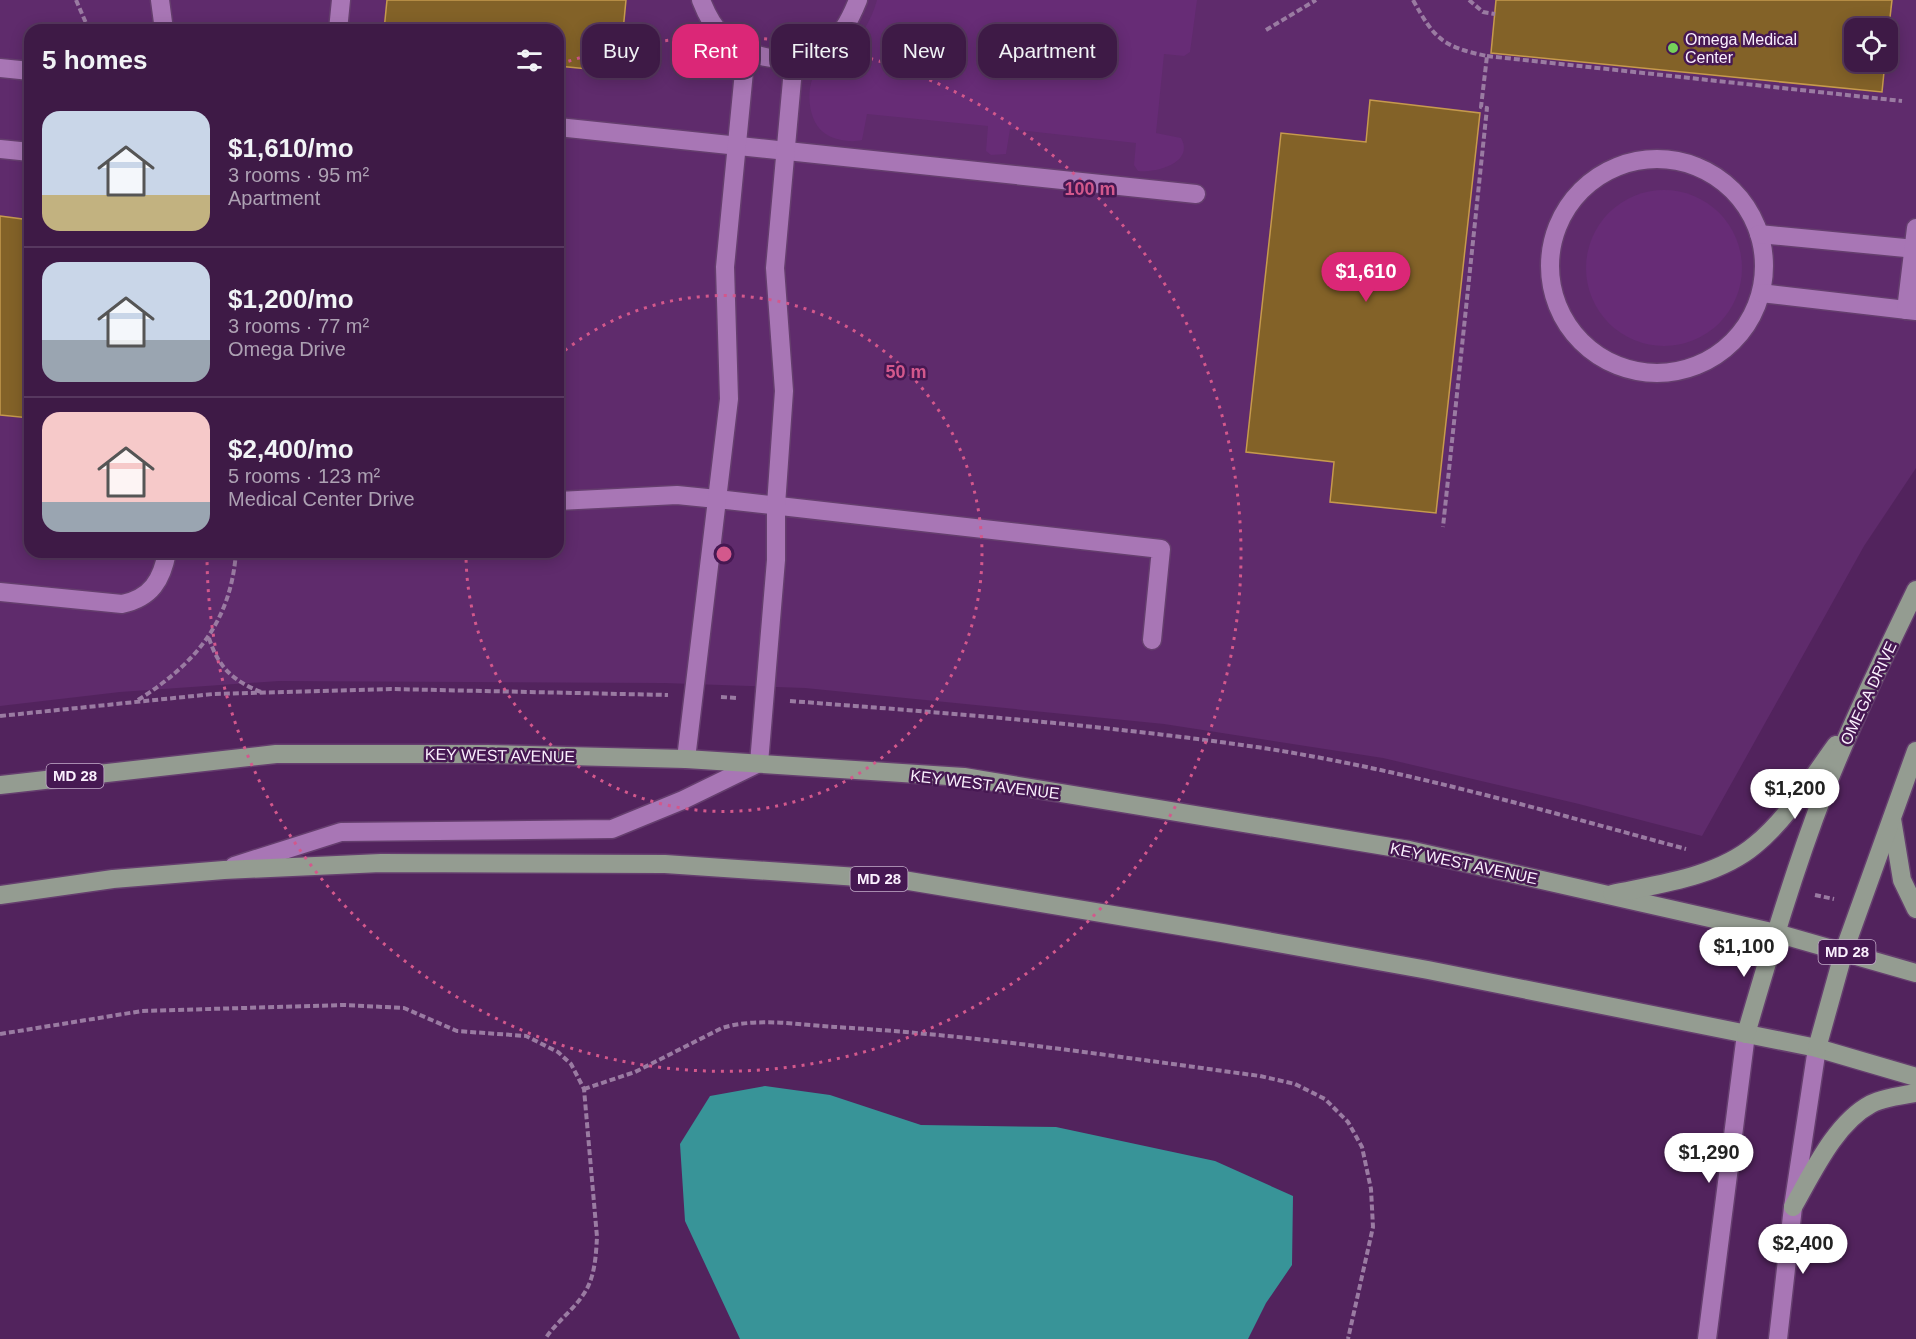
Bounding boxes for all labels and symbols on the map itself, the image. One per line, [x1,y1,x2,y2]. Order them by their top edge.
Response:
place label: Omega Medical Center [1685,31,1797,66]
marker: Omega Medical Center [1666,41,1680,55]
text: 100 m [1064,179,1116,199]
pin: $1,610 [1317,252,1415,303]
text: 50 m [885,362,927,382]
centre of rings [714,544,734,564]
street label: OMEGA DRIVE [1837,639,1900,748]
street label: KEY WEST AVENUE [425,746,575,765]
road number: MD 28 [46,764,104,788]
street label: KEY WEST AVENUE [909,767,1061,802]
pin: $1,200 [1746,769,1844,820]
street label: KEY WEST AVENUE [1389,840,1539,887]
road number: MD 28 [850,867,908,891]
pin: $1,100 [1695,927,1793,978]
road number: MD 28 [1818,940,1876,964]
pin: $1,290 [1660,1133,1758,1184]
pin: $2,400 [1754,1224,1852,1275]

